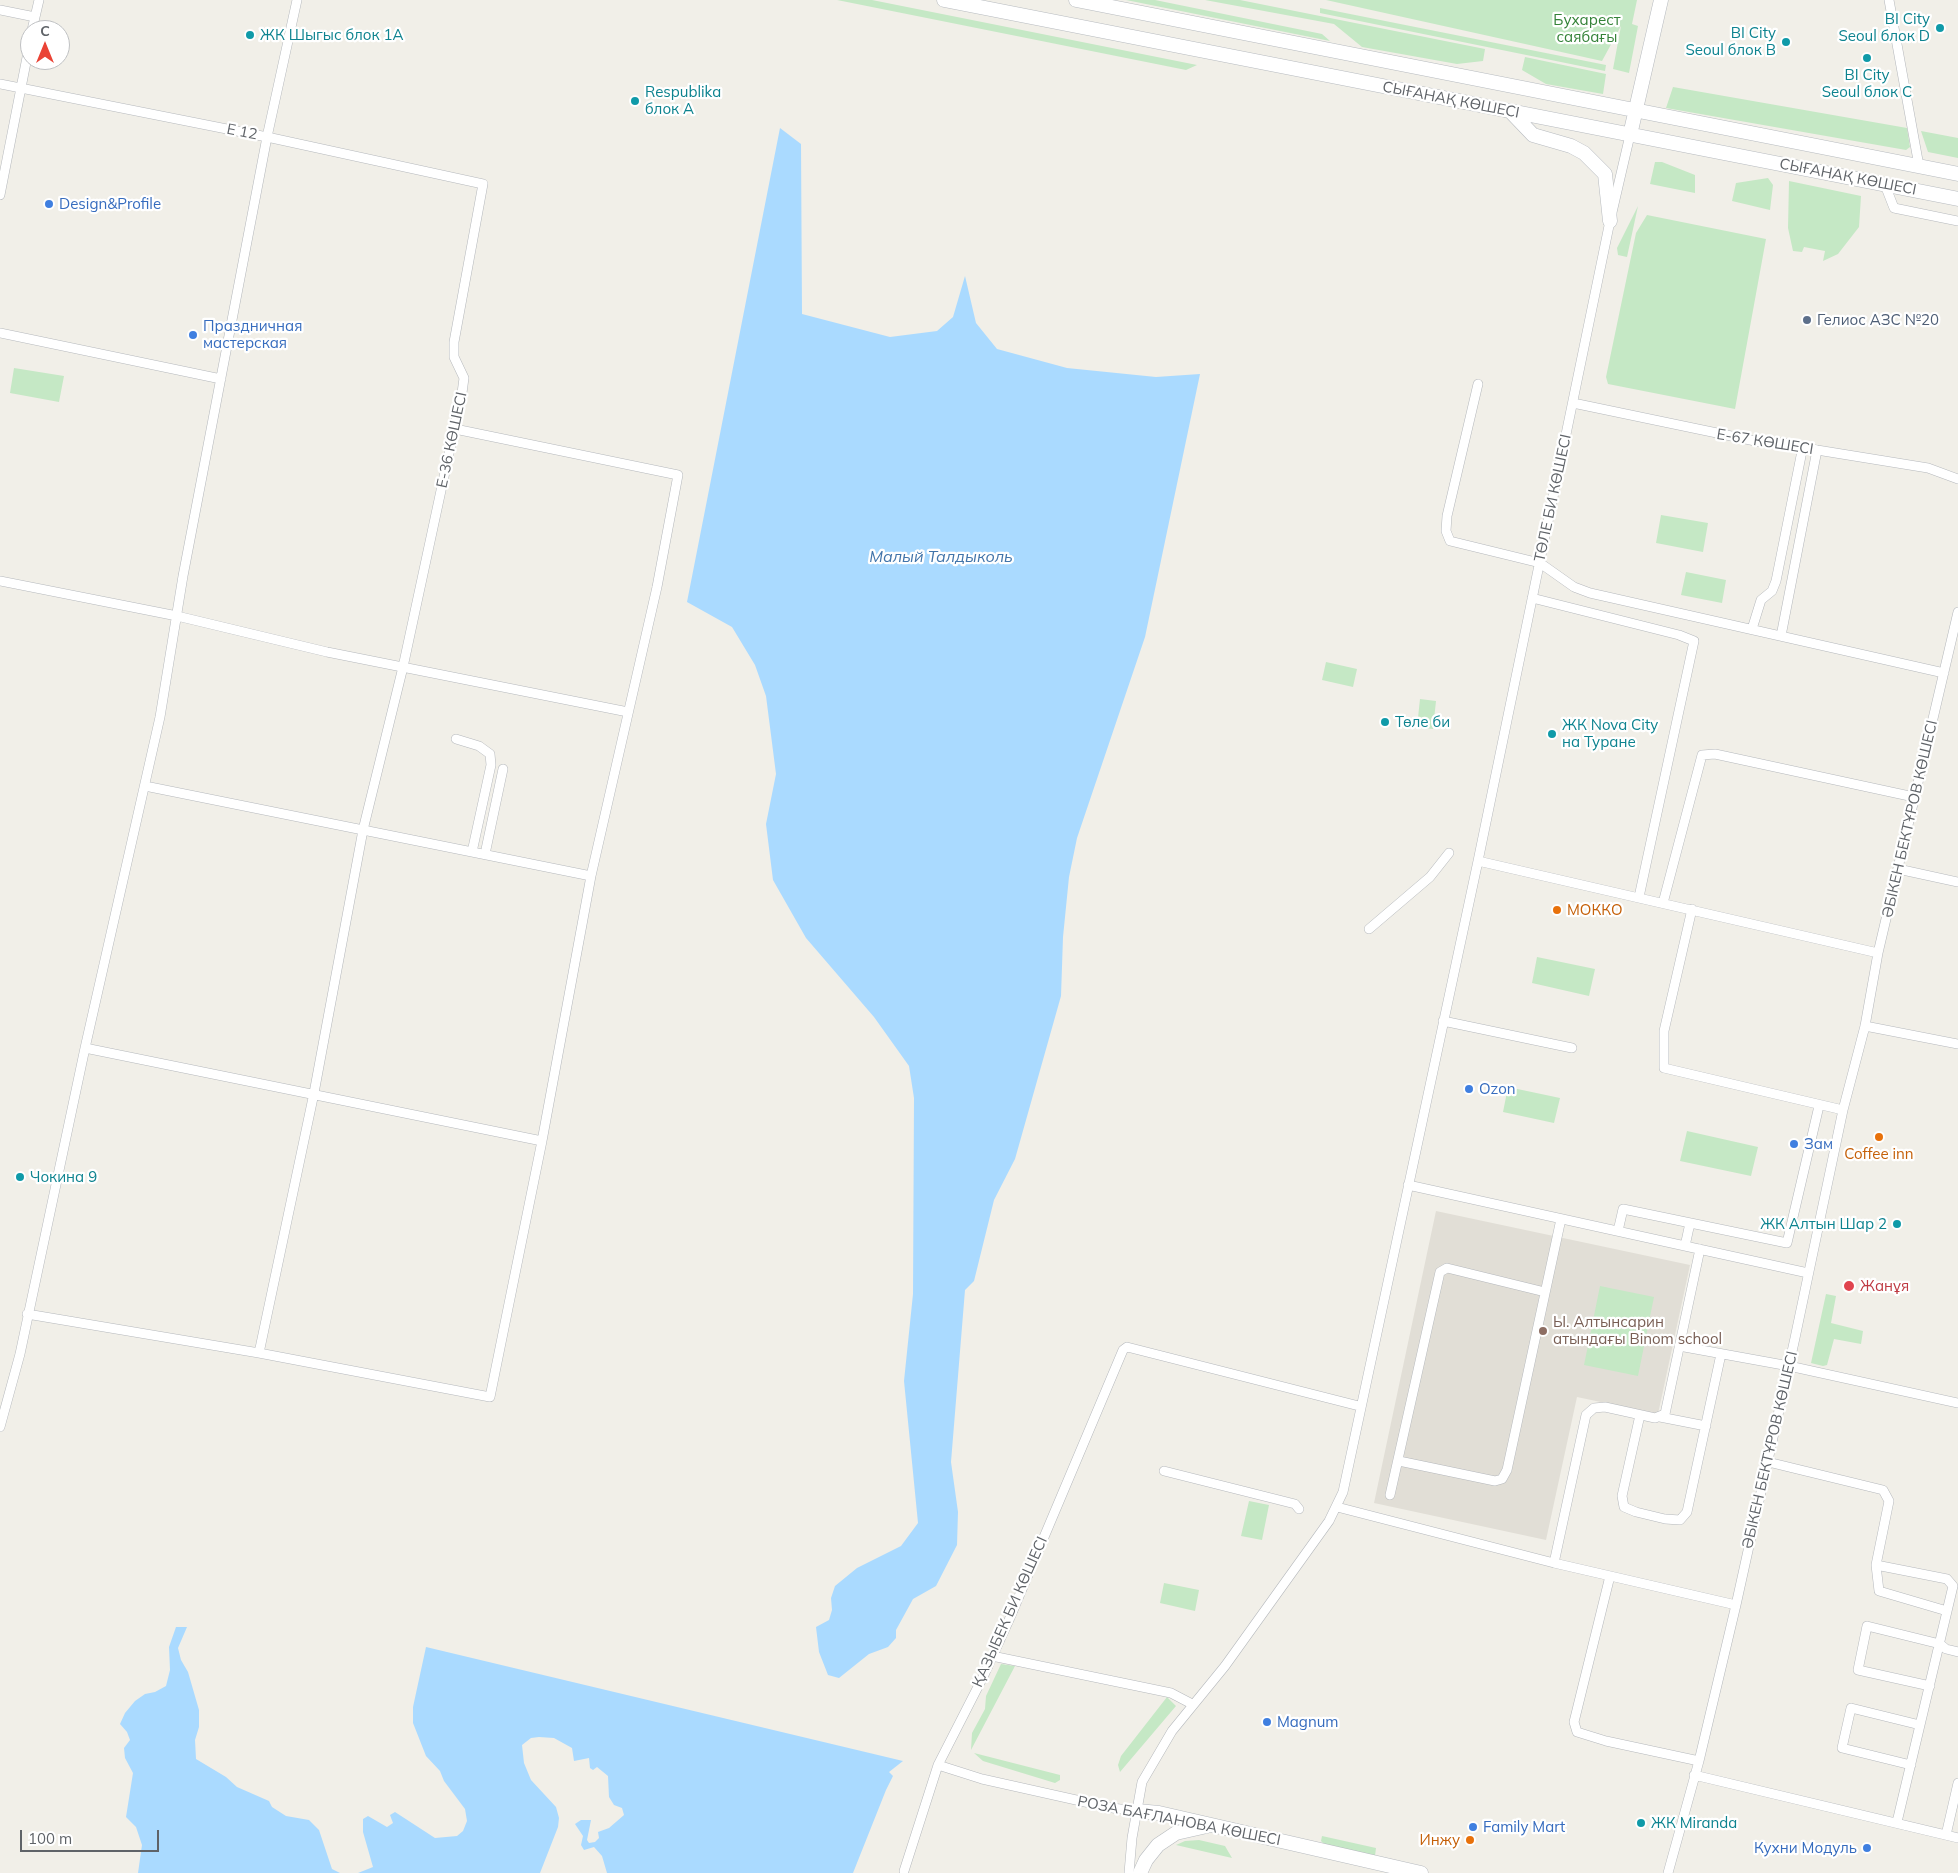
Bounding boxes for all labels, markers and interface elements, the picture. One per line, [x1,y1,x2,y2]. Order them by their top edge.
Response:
place label: BI City Seoul блок D [1839,10,1930,45]
park label: Бухарест саябағы [1553,11,1621,46]
north arrow [20,20,70,70]
text: С [40,22,50,40]
marker: BI City Seoul блок D [1934,22,1946,34]
place label: BI City Seoul блок B [1686,24,1776,59]
place label: ЖК Шыгыс блок 1А [260,26,404,44]
marker: ЖК Шыгыс блок 1А [244,29,256,41]
marker: BI City Seoul блок B [1780,36,1792,48]
marker: BI City Seoul блок C [1861,52,1873,64]
place label: BI City Seoul блок C [1822,66,1912,101]
street label: СЫҒАНАҚ КӨШЕСІ [1381,78,1521,122]
place label: Respublika блок А [645,83,721,118]
marker: Respublika блок А [629,95,641,107]
street label: E 12 [225,120,259,144]
street label: СЫҒАНАҚ КӨШЕСІ [1778,155,1918,199]
place label: Design&Profile [59,195,161,213]
marker: Design&Profile [43,198,55,210]
place label: Гелиос АЗС №20 [1817,311,1939,329]
marker: Гелиос АЗС №20 [1801,314,1813,326]
place label: Праздничная мастерская [203,317,302,352]
marker: Праздничная мастерская [187,329,199,341]
street label: Е-36 КӨШЕСІ [433,390,471,490]
street label: Е-67 КӨШЕСІ [1715,425,1815,459]
street label: ТӨЛЕ БИ КӨШЕСІ [1531,433,1575,563]
water label: Малый Талдыколь [869,547,1013,567]
place label: Төле би [1395,713,1450,731]
marker: Төле би [1379,716,1391,728]
place label: ЖК Nova City на Туране [1562,716,1658,751]
street label: ӘБІКЕН БЕКТҰРОВ КӨШЕСІ [1878,718,1942,920]
marker: ЖК Nova City на Туране [1546,728,1558,740]
place label: МОККО [1567,901,1623,919]
marker: МОККО [1551,904,1563,916]
place label: Ozon [1479,1080,1516,1098]
marker: Ozon [1463,1083,1475,1095]
marker: Coffee inn [1873,1131,1885,1143]
place label: Зам [1804,1135,1833,1153]
marker: Зам [1788,1138,1800,1150]
place label: Coffee inn [1844,1145,1914,1163]
place label: Чокина 9 [30,1168,97,1186]
marker: Чокина 9 [14,1171,26,1183]
place label: ЖК Алтын Шар 2 [1760,1215,1887,1233]
marker: ЖК Алтын Шар 2 [1891,1218,1903,1230]
place label: Жанұя [1860,1277,1909,1295]
marker: Жанұя [1842,1279,1856,1293]
place label: Ы. Алтынсарин атындағы Binom school [1553,1313,1722,1348]
marker: Ы. Алтынсарин атындағы Binom school [1537,1325,1549,1337]
street label: ӘБІКЕН БЕКТҰРОВ КӨШЕСІ [1738,1349,1802,1551]
street label: ҚАЗЫБЕК БИ КӨШЕСІ [969,1534,1051,1690]
place label: Magnum [1277,1713,1339,1731]
marker: Magnum [1261,1716,1273,1728]
street label: РОЗА БАҒЛАНОВА КӨШЕСІ [1076,1792,1282,1850]
place label: ЖК Miranda [1651,1814,1737,1832]
marker: ЖК Miranda [1635,1817,1647,1829]
place label: Family Mart [1483,1818,1565,1836]
scale bar [22,1820,161,1852]
marker: Family Mart [1467,1821,1479,1833]
text: 100 m [28,1829,72,1848]
place label: Инжу [1420,1831,1460,1849]
marker: Инжу [1464,1834,1476,1846]
place label: Кухни Модуль [1754,1839,1857,1857]
marker: Кухни Модуль [1861,1842,1873,1854]

